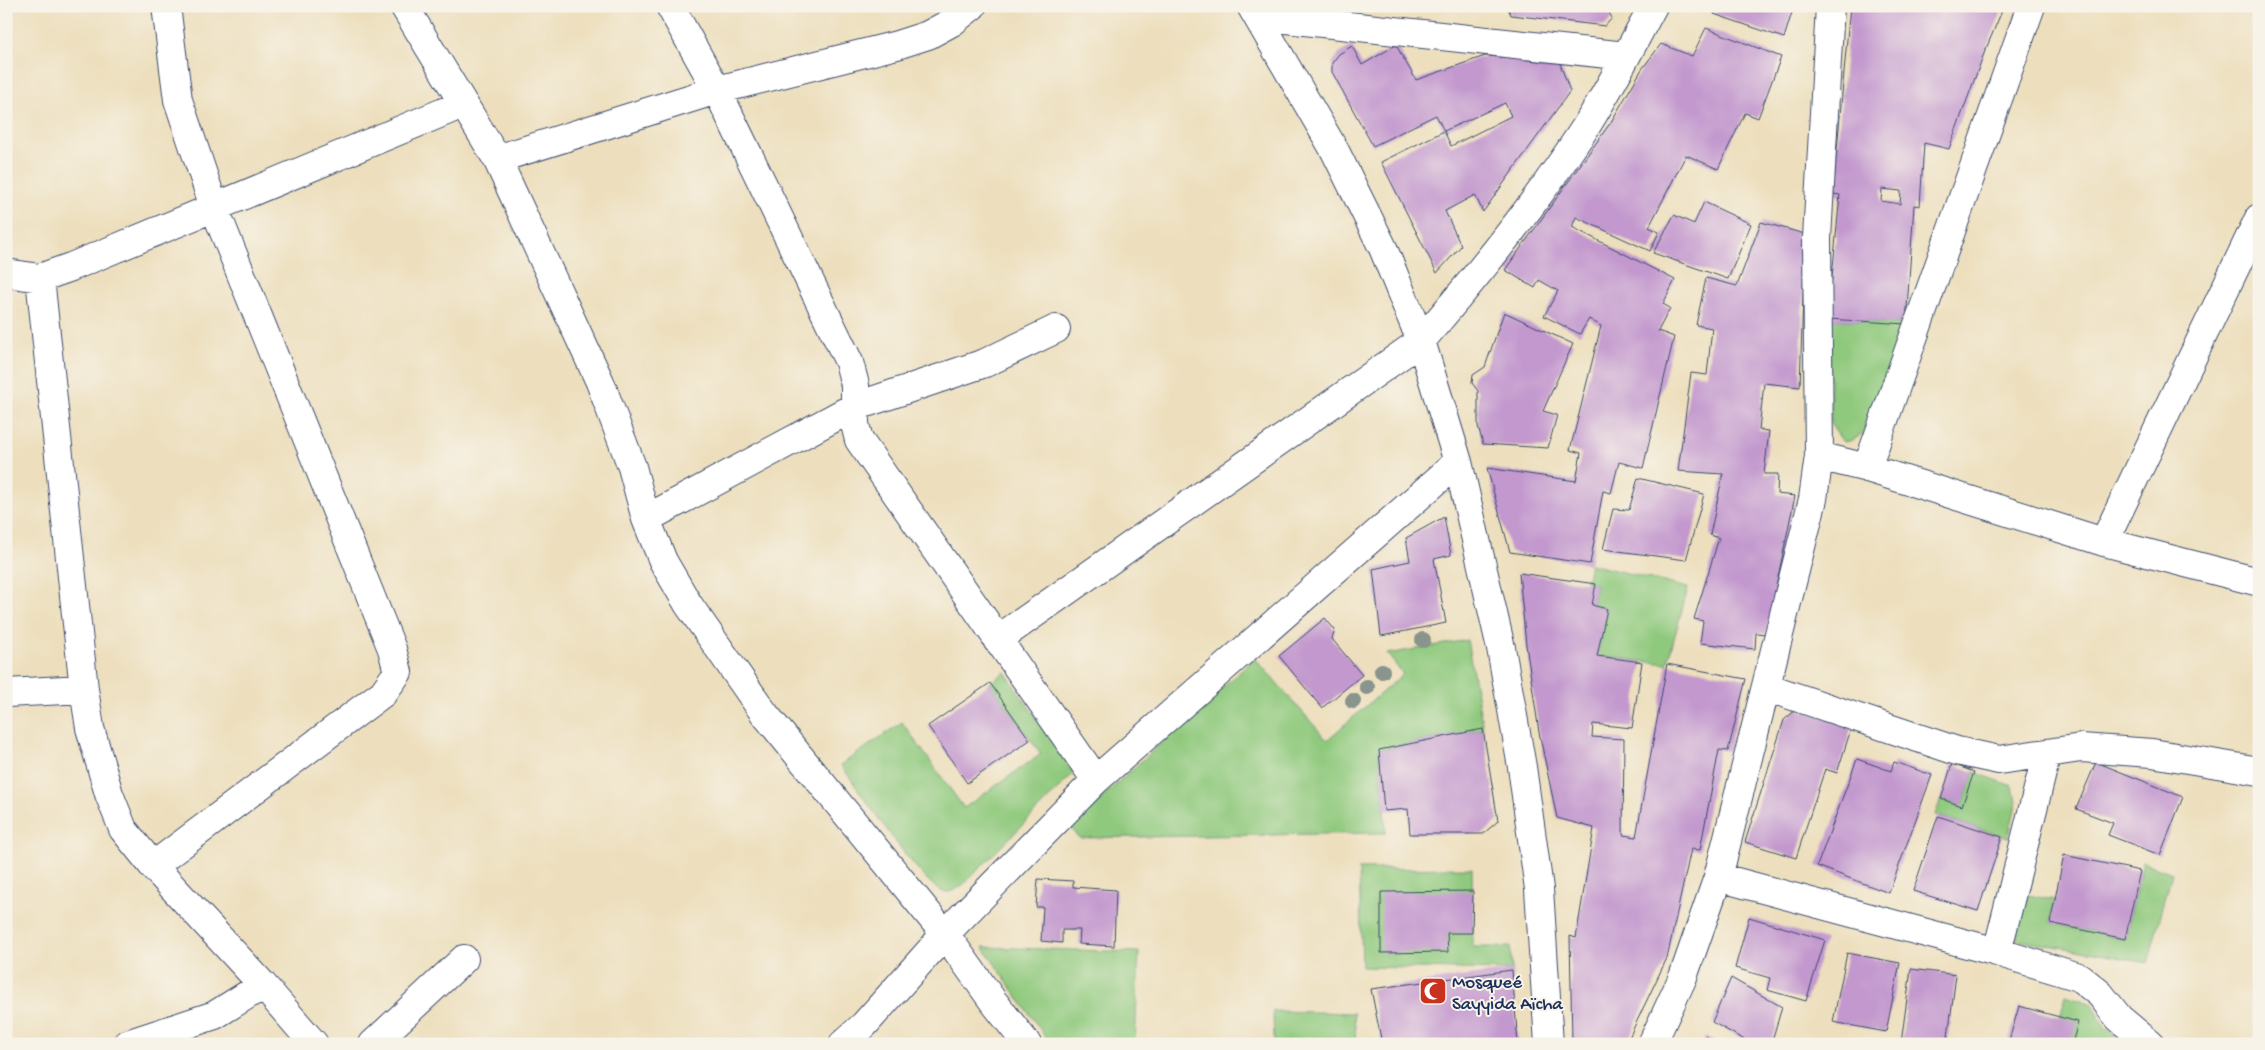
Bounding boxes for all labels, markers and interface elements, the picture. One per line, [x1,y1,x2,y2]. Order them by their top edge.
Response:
place label: Mosqueé Sayyida Aïcha [1452,972,1564,1017]
mosque icon: Mosqueé Sayyida Aïcha [1418,976,1448,1006]

